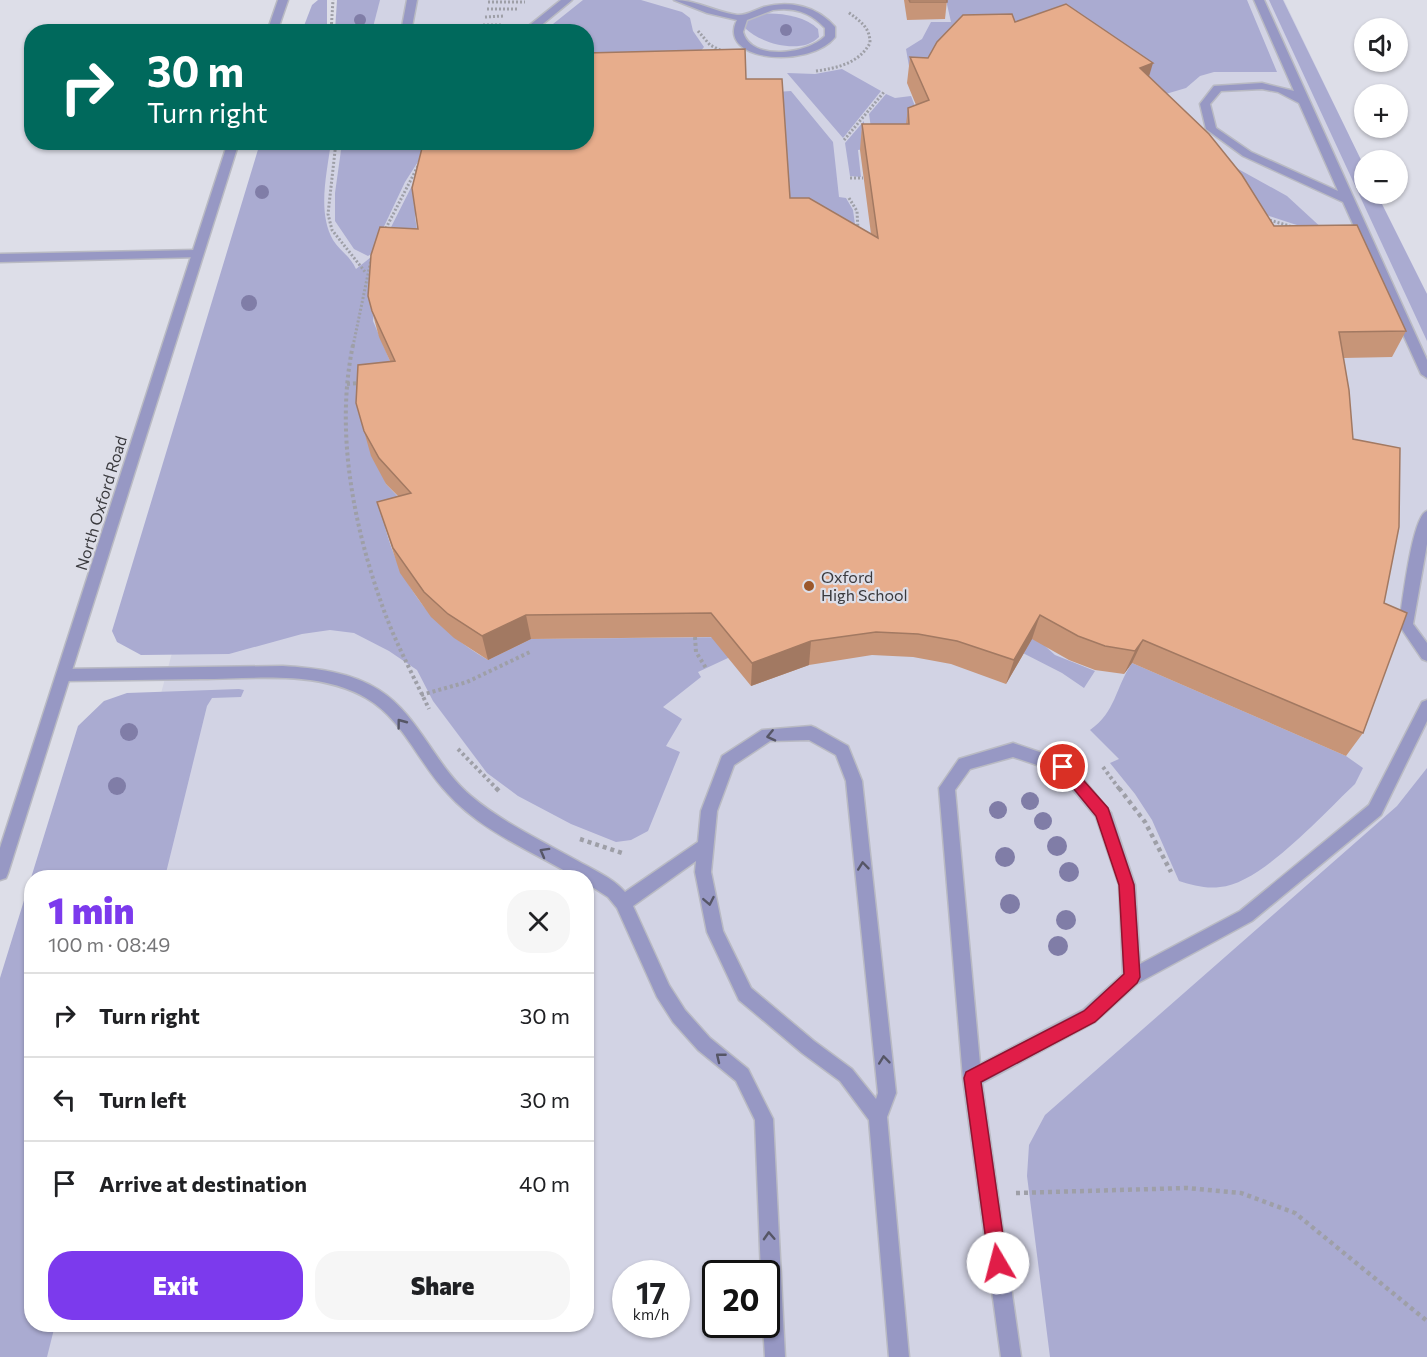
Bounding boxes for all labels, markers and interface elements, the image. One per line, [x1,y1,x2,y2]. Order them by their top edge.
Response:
map controls [1354,18,1408,204]
button: sound [1354,18,1408,72]
text: 30 m [147,44,244,96]
icon: right [48,48,126,126]
button: + [1354,84,1408,138]
text: Turn right [147,96,267,129]
button: − [1354,150,1408,204]
street label: North Oxford Road [71,433,130,572]
place label: Oxford High School [821,567,908,604]
marker: Oxford High School [802,579,816,593]
one-way arrow [398,719,409,730]
one-way arrow [766,729,776,742]
pin [1037,741,1088,792]
icon: arrive [1046,750,1079,783]
one-way arrow [540,848,550,859]
one-way arrow [857,862,870,871]
text: 1 min [48,887,134,931]
button: close [507,890,570,953]
one-way arrow [702,896,715,906]
text: 100 m · 08:49 [48,932,170,956]
icon: right [48,999,81,1032]
text: Turn right [99,1002,200,1029]
text: 30 m [520,1002,570,1029]
one-way arrow [715,1053,726,1064]
one-way arrow [878,1056,891,1065]
icon: left [48,1083,81,1116]
text: Turn left [99,1086,186,1113]
text: 30 m [520,1086,570,1113]
icon: arrive [48,1167,81,1200]
text: Arrive at destination [99,1170,307,1197]
text: 40 m [519,1170,570,1197]
one-way arrow [763,1231,776,1240]
position arrow [966,1231,1030,1295]
button: Exit [48,1251,303,1320]
button: Share [315,1251,570,1320]
speed limit sign: 20 [702,1260,780,1338]
text: 17 [636,1273,666,1310]
text: km/h [633,1305,669,1323]

